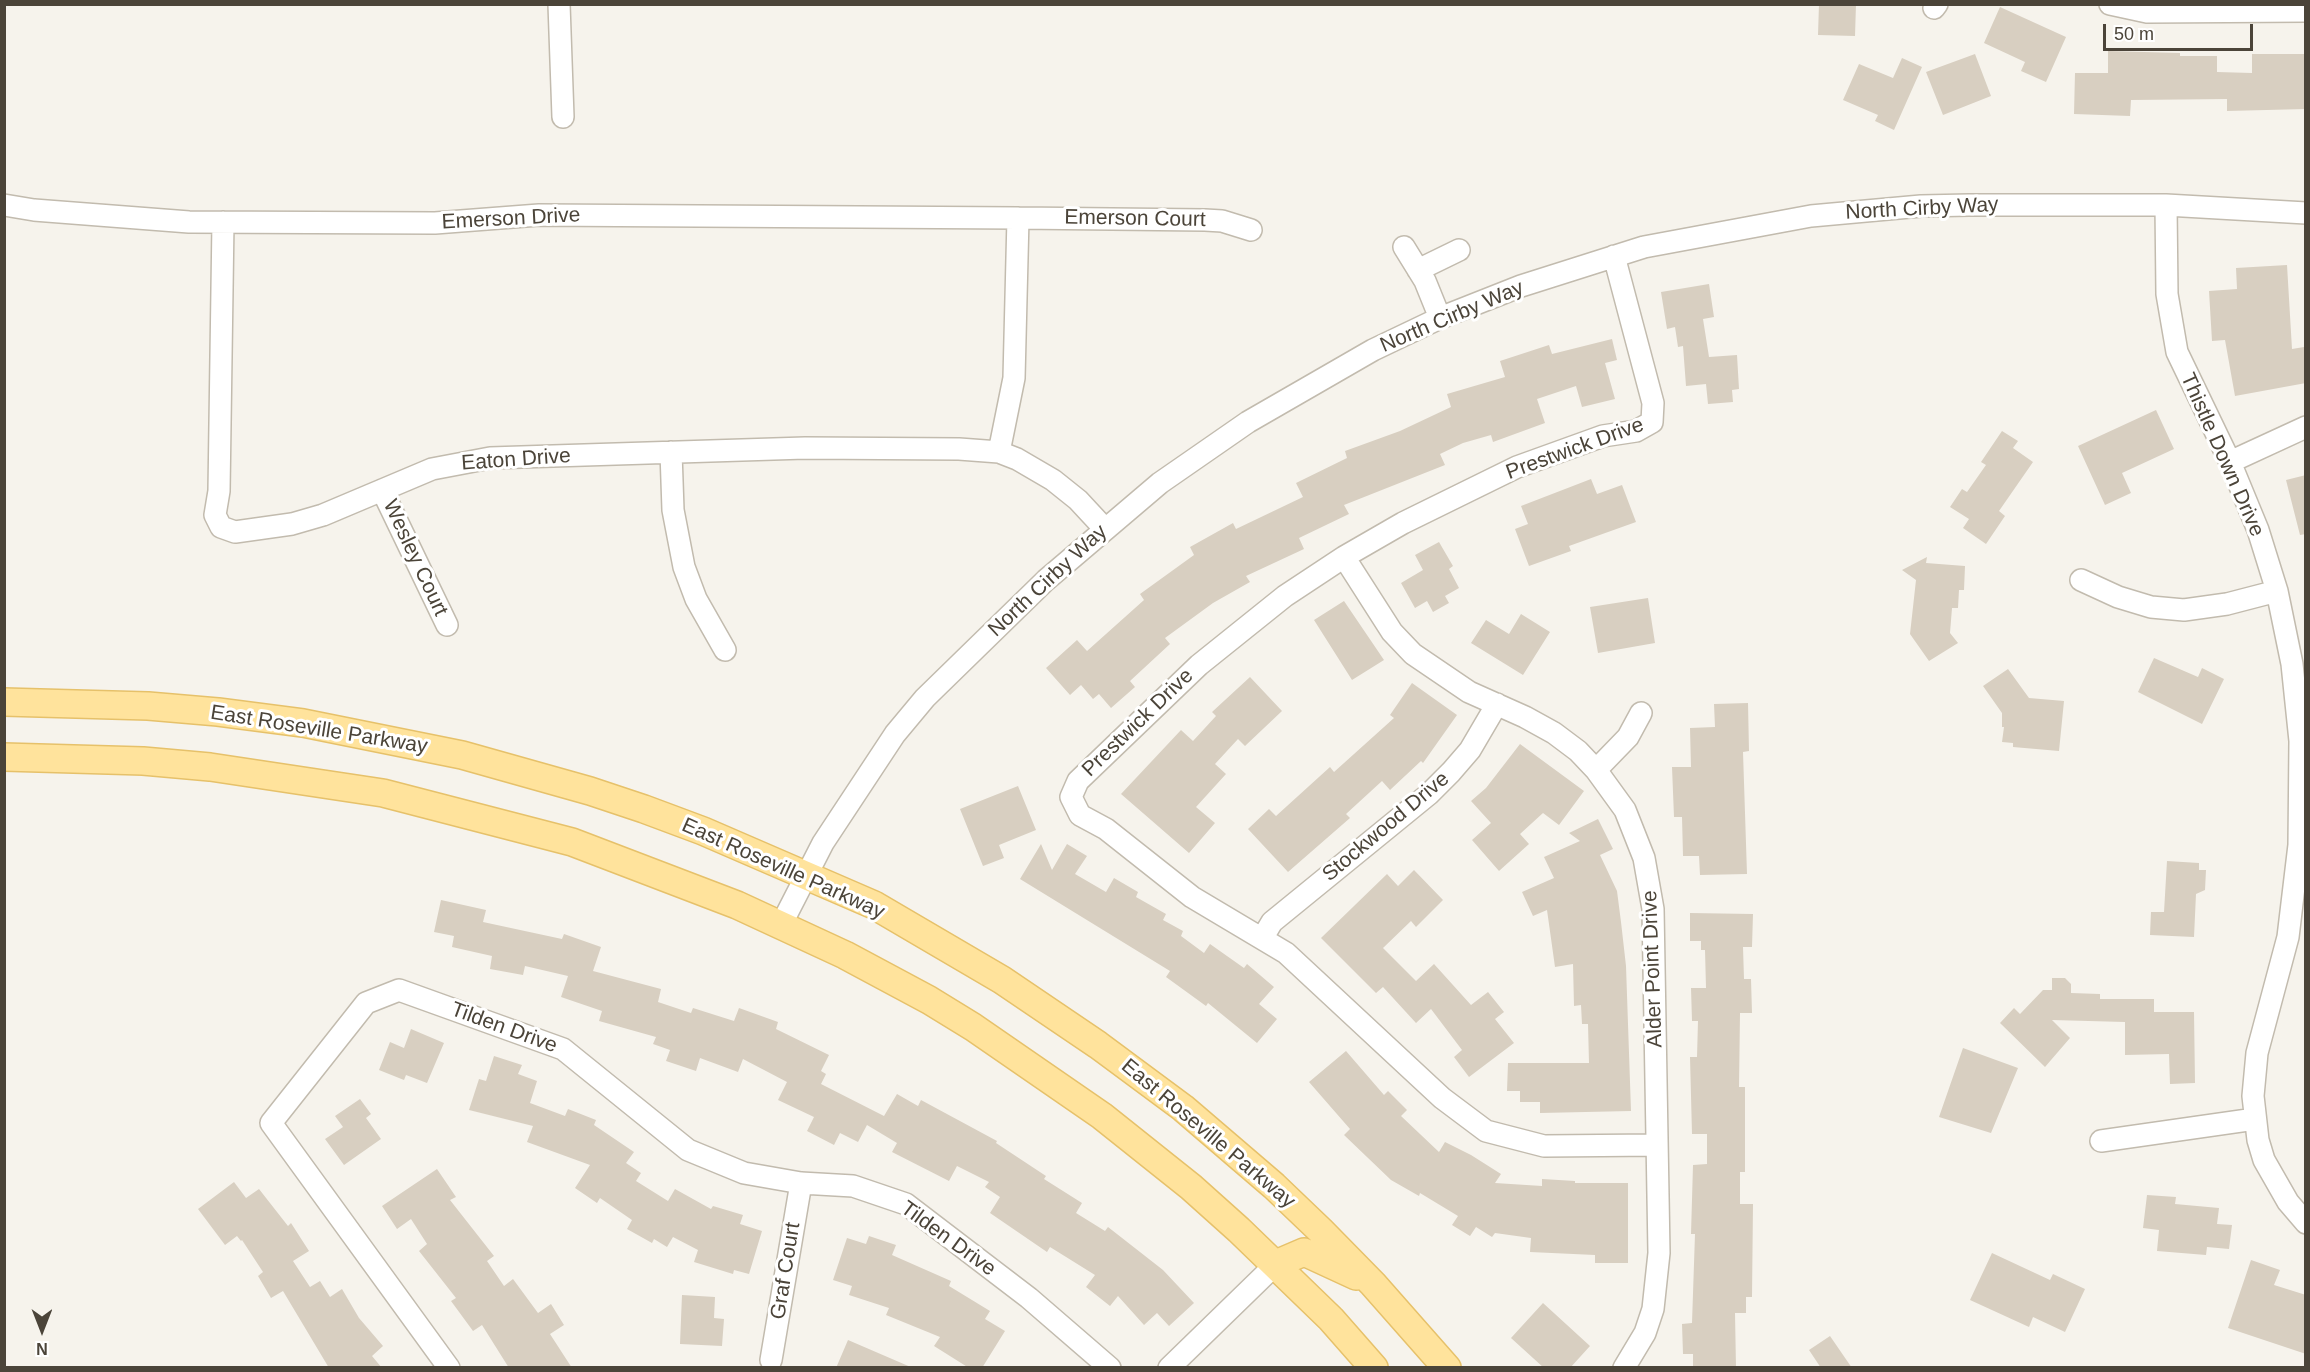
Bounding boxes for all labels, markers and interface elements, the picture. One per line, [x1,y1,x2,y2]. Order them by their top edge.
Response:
scale bar [2106,12,2256,50]
text: 50 m [2114,24,2154,44]
street label: North Cirby Way [1845,192,1999,226]
street label: Emerson Drive [441,203,581,235]
street label: Emerson Court [1064,205,1206,233]
street label: North Cirby Way [1377,275,1527,359]
street label: Thistle Down Drive [2175,369,2269,541]
street label: Prestwick Drive [1503,412,1647,486]
street label: Eaton Drive [460,444,572,476]
street label: Wesley Court [377,496,453,620]
street label: North Cirby Way [983,520,1113,642]
street label: Prestwick Drive [1077,664,1199,782]
street label: East Roseville Parkway [209,700,429,760]
street label: Stockwood Drive [1318,767,1454,887]
street label: East Roseville Parkway [678,813,888,925]
street label: Alder Point Drive [1638,890,1668,1048]
street label: Tilden Drive [447,997,561,1059]
street label: East Roseville Parkway [1116,1054,1300,1214]
street label: Tilden Drive [896,1196,1000,1282]
street label: Graf Court [766,1221,806,1321]
north arrow [12,1300,72,1360]
text: N [36,1340,48,1357]

